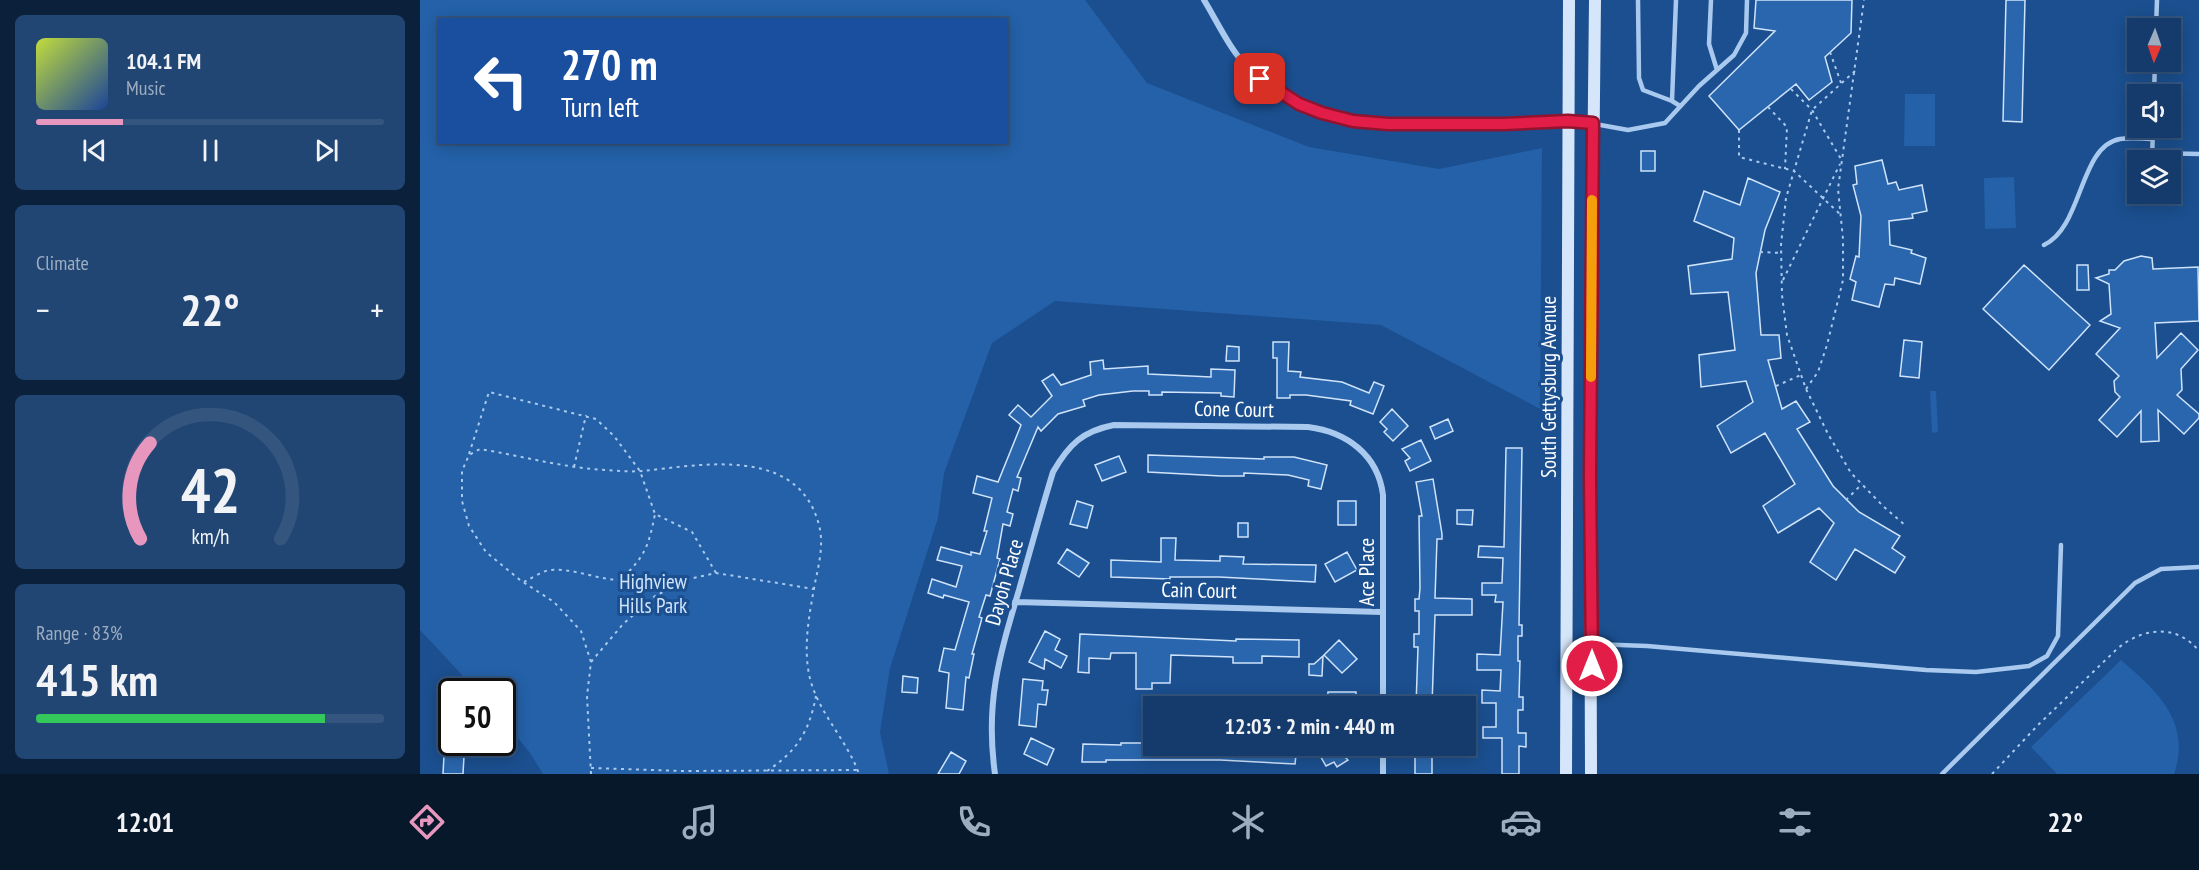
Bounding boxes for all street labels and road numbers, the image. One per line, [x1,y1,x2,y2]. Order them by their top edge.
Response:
street label: South Gettysburg Avenue [1535,296,1562,478]
street label: Cone Court [1194,395,1274,423]
street label: Dayoh Place [979,536,1029,628]
street label: Ace Place [1353,538,1380,606]
street label: Cain Court [1161,576,1237,604]

